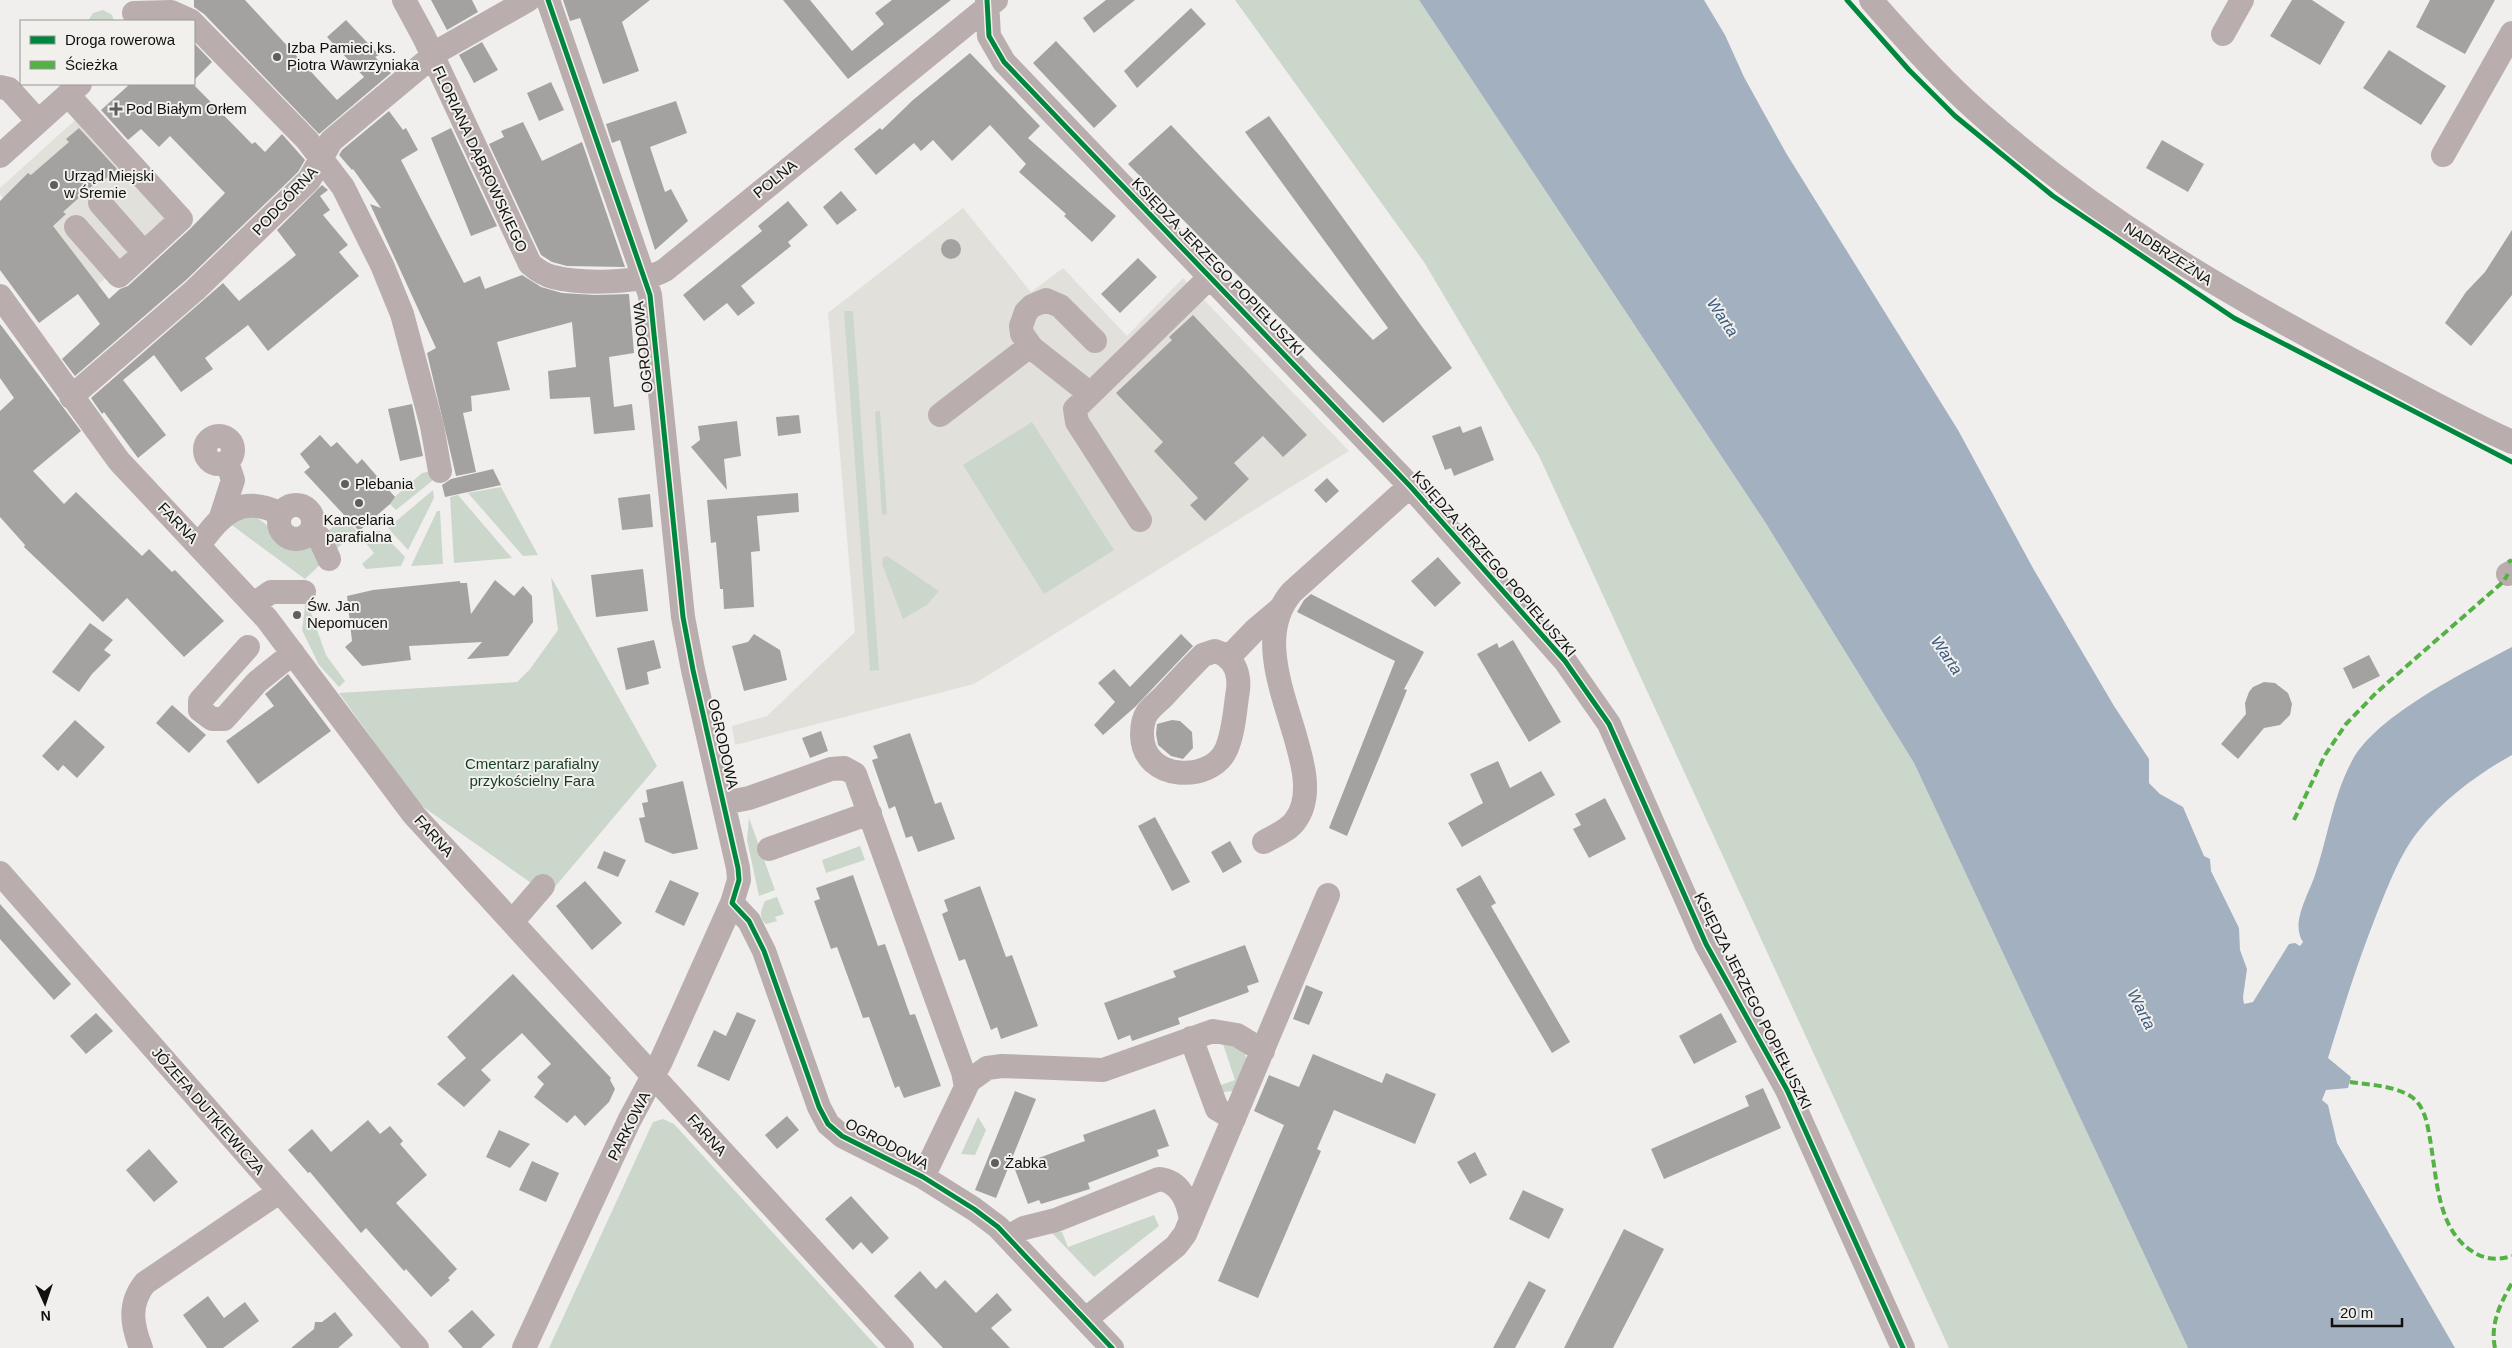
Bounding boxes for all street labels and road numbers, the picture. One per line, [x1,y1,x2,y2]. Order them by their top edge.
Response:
street label: FLORIANA DĄBROWSKIEGO [430,63,531,255]
street label: POLNA [750,156,800,201]
street label: PODGÓRNA [249,163,321,238]
street label: KSIĘDZA JERZEGO POPIEŁUSZKI [1129,174,1308,359]
street label: NADBRZEŻNA [2121,219,2216,288]
street label: OGRODOWA [629,300,656,394]
street label: KSIĘDZA JERZEGO POPIEŁUSZKI [1409,467,1580,660]
street label: FARNA [155,499,202,547]
street label: OGRODOWA [705,697,742,791]
street label: FARNA [411,811,457,860]
street label: KSIĘDZA JERZEGO POPIEŁUSZKI [1691,890,1816,1112]
street label: JÓZEFA DUTKIEWICZA [148,1043,268,1178]
street label: PARKOWA [604,1088,653,1163]
street label: FARNA [684,1110,730,1159]
street label: OGRODOWA [843,1114,932,1173]

